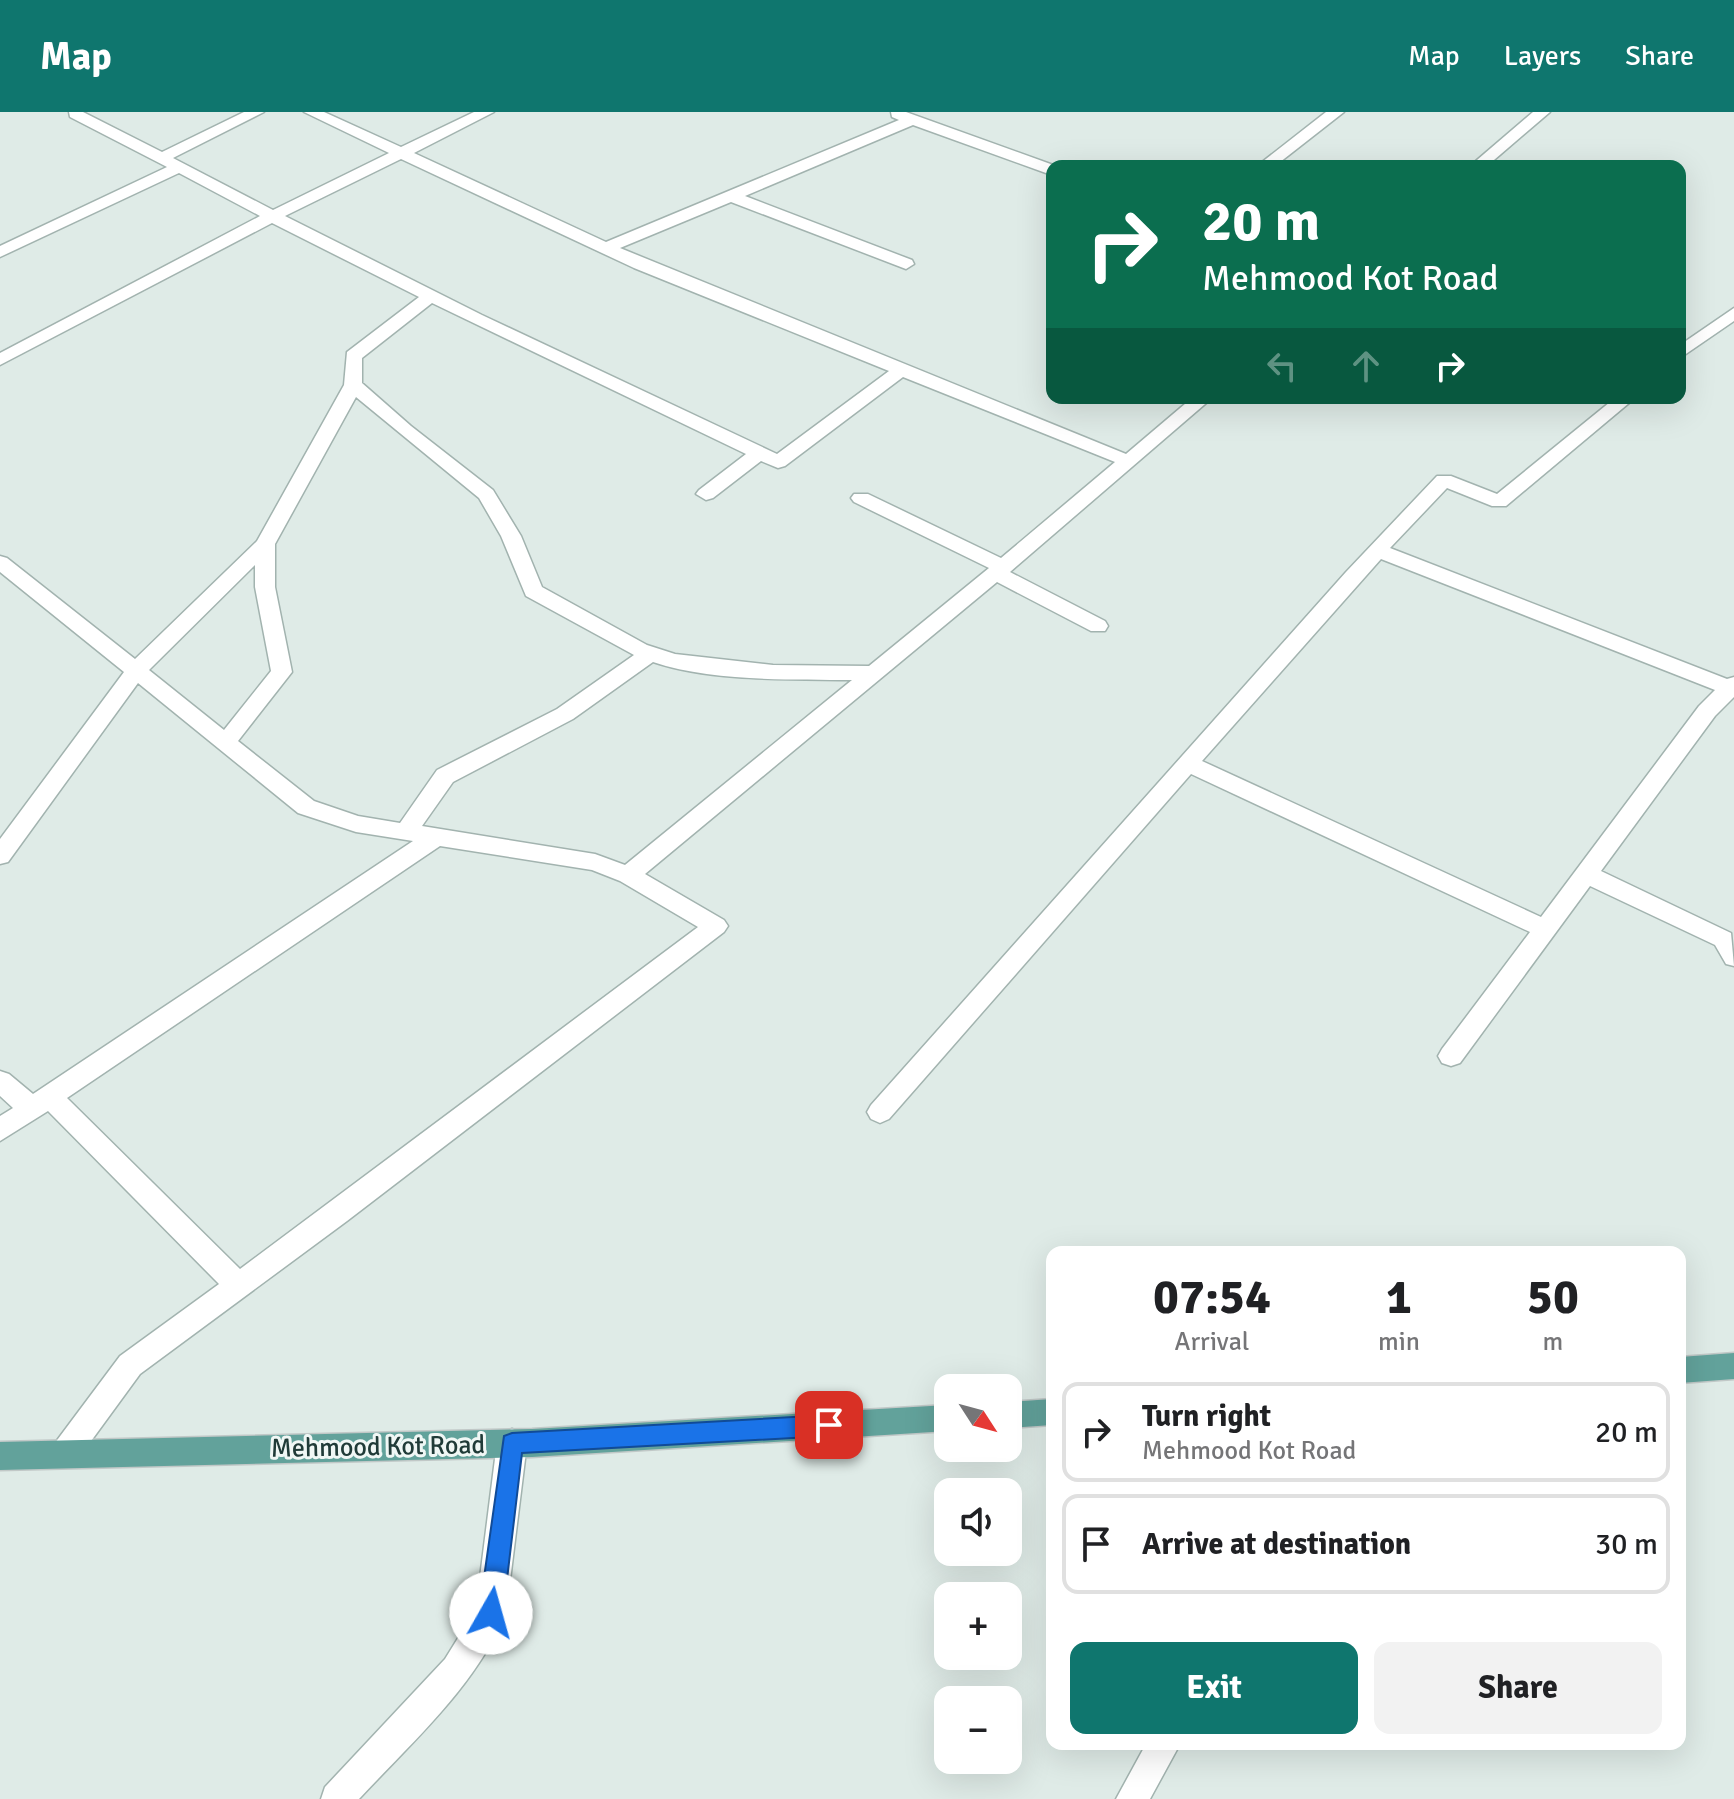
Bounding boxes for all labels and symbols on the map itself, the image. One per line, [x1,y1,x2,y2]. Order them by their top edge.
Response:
north arrow [934,1374,1022,1462]
pin [795,1391,863,1459]
street label: Mehmood Kot Road [271,1429,485,1465]
position arrow [449,1571,533,1655]

